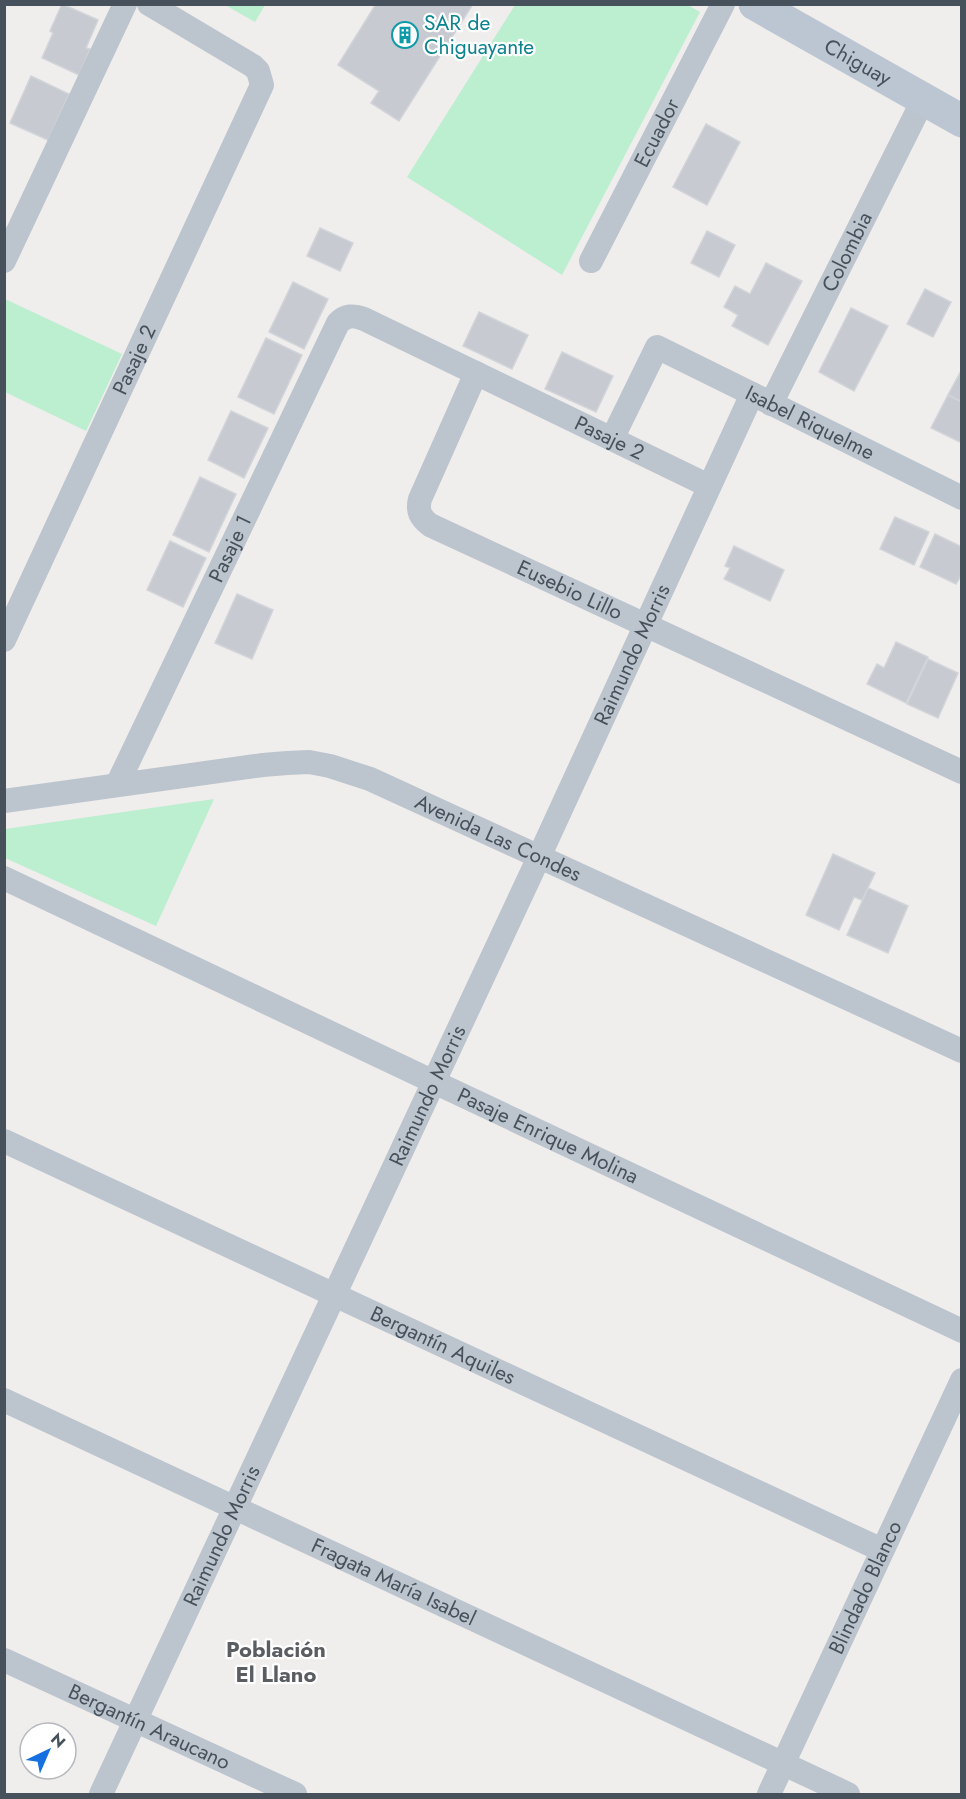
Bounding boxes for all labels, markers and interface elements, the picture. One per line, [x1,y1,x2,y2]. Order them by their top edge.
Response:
place label: SAR de Chiguayante [424,8,534,62]
building icon: SAR de Chiguayante [390,20,420,50]
street label: Chiguay [819,31,898,93]
street label: Ecuador [627,93,687,172]
street label: Colombia [814,207,880,297]
street label: Pasaje 2 [105,320,163,400]
street label: Isabel Riquelme [740,378,880,467]
street label: Pasaje 2 [570,408,649,467]
street label: Pasaje 1 [201,510,259,587]
street label: Eusebio Lillo [512,552,627,627]
street label: Raimundo Morris [587,579,678,730]
street label: Avenida Las Condes [410,787,586,889]
street label: Raimundo Morris [382,1020,473,1171]
street label: Pasaje Enrique Molina [452,1080,644,1191]
street label: Bergantín Aquiles [365,1299,520,1392]
street label: Raimundo Morris [176,1460,268,1611]
street label: Blindado Blanco [821,1516,909,1659]
street label: Fragata María Isabel [306,1531,481,1633]
district label: Población El Llano [226,1633,326,1690]
street label: Bergantín Araucano [63,1677,235,1777]
north arrow [18,1721,78,1781]
text: N [46,1728,71,1753]

